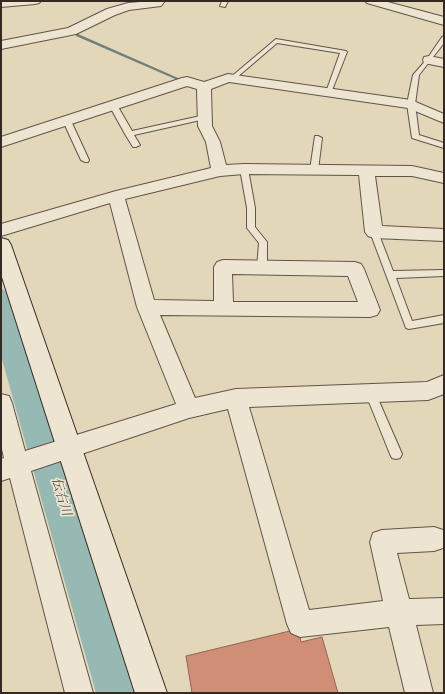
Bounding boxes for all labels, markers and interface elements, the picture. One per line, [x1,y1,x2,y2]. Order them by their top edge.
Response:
water label: 伝右川 [47,476,73,518]

